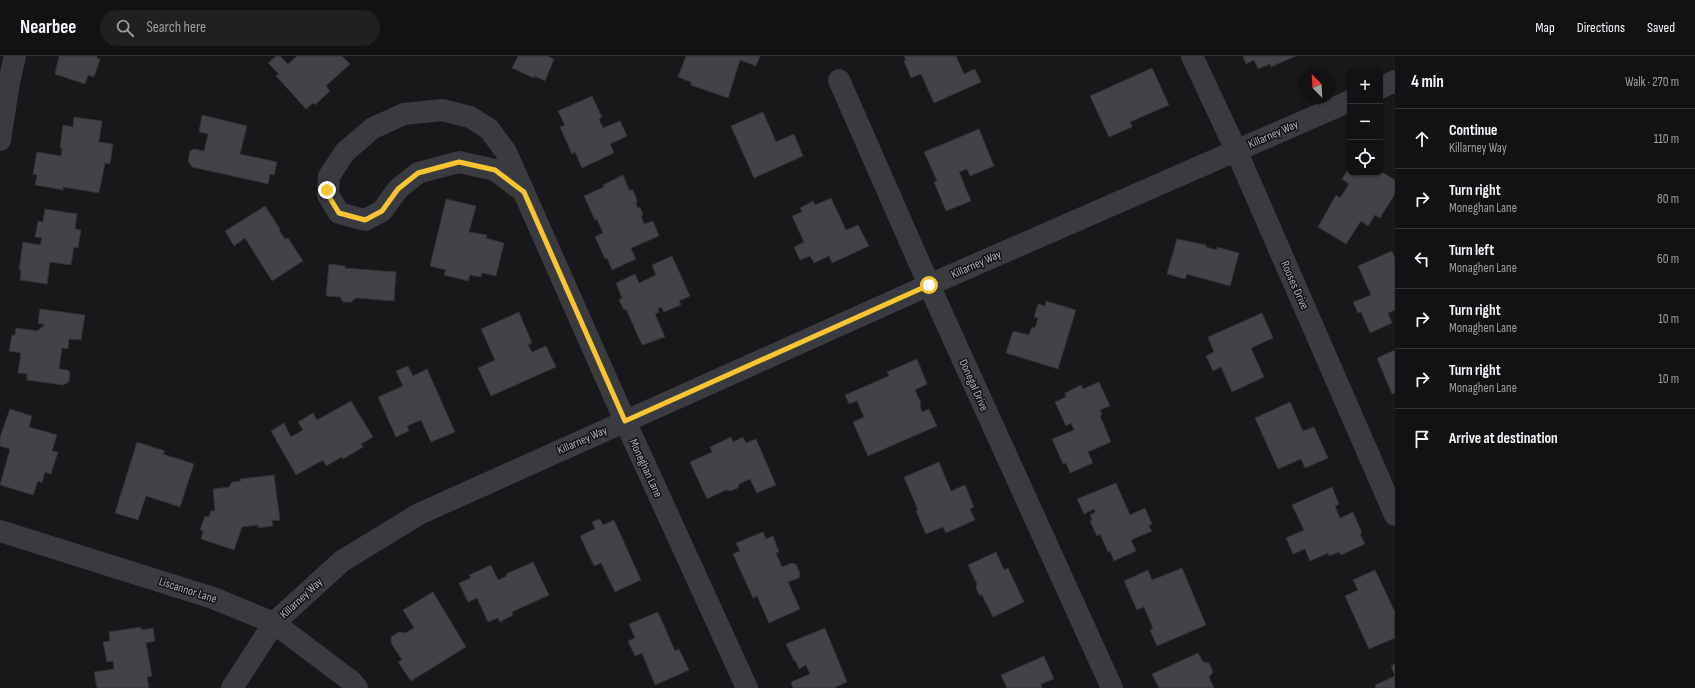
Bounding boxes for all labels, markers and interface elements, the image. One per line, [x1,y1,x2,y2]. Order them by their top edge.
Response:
search box [100,10,380,46]
text: Nearbee [20,16,76,39]
icon: search [114,17,136,39]
text: Search here [146,18,206,37]
text: Map [1535,19,1555,36]
text: Directions [1577,19,1625,36]
text: Saved [1647,19,1675,36]
north arrow [1299,68,1335,104]
map controls [1347,68,1383,176]
button: + [1347,68,1383,104]
text: 4 min [1411,72,1444,92]
text: Walk · 270 m [1625,74,1679,90]
button: − [1347,104,1383,140]
street label: Killarney Way [1246,117,1301,152]
text: Continue [1449,121,1498,140]
icon: ahead [1411,128,1433,150]
text: 110 m [1654,131,1679,147]
button: locate [1347,140,1383,176]
text: Killarney Way [1449,140,1507,156]
route end [318,181,336,199]
text: Turn right [1449,181,1501,200]
icon: right [1411,188,1433,210]
text: 80 m [1657,191,1679,207]
text: Moneghan Lane [1449,200,1517,216]
text: Turn left [1449,241,1494,260]
street label: Killarney Way [949,247,1004,282]
icon: left [1411,248,1433,270]
text: 60 m [1657,251,1679,267]
street label: Rooses Drive [1277,259,1312,312]
text: Monaghen Lane [1449,260,1517,276]
route start [920,276,938,294]
text: Turn right [1449,301,1501,320]
icon: right [1411,308,1433,330]
text: 10 m [1658,311,1679,327]
text: Monaghen Lane [1449,320,1517,336]
street label: Donegal Drive [955,357,992,414]
text: Turn right [1449,361,1501,380]
icon: right [1411,368,1433,390]
text: 10 m [1658,371,1679,387]
text: Monaghen Lane [1449,380,1517,396]
street label: Killarney Way [555,423,610,458]
icon: arrive [1411,428,1433,450]
text: Arrive at destination [1449,429,1558,448]
street label: Moneghan Lane [626,437,666,500]
street label: Liscannor Lane [157,574,219,607]
street label: Killarney Way [277,574,326,622]

